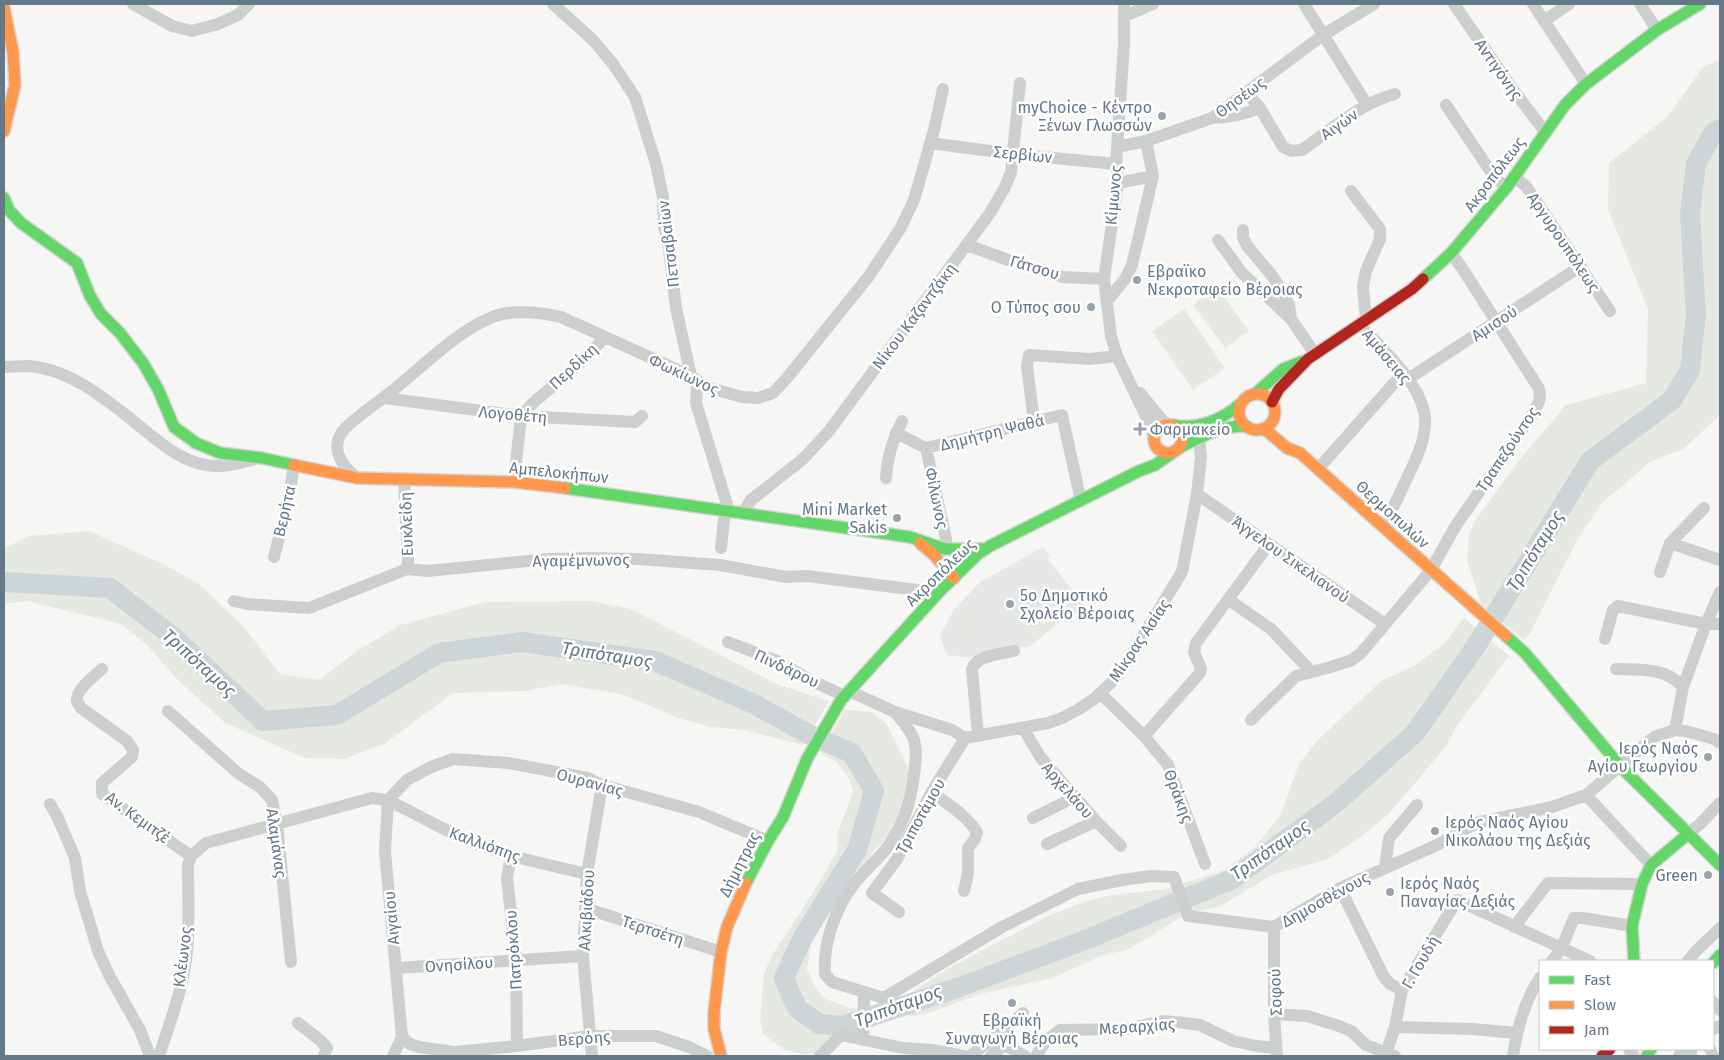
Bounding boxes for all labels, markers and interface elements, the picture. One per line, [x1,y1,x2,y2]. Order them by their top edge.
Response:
street label: Αντιγόνης [1471,35,1527,104]
street label: Θησέως [1212,73,1269,122]
place label: myChoice - Κέντρο Ξένων Γλωσσών [1017,98,1152,135]
street label: Αιγών [1317,105,1362,144]
marker: myChoice - Κέντρο Ξένων Γλωσσών [1156,110,1168,122]
street label: Ακροπόλεως [1460,133,1529,216]
street label: Σερβίων [993,142,1054,167]
street label: Κίμωνος [1101,164,1126,226]
street label: Αργυρουπόλεως [1523,189,1604,296]
street label: Πετσαβαίων [654,199,683,289]
street label: Γάτσου [1008,251,1062,284]
street label: Νίκου Καζαντζάκη [868,259,961,373]
place label: Εβραϊκο Νεκροταφείο Βέροιας [1147,262,1303,299]
marker: Εβραϊκο Νεκροταφείο Βέροιας [1131,274,1143,286]
place label: Ο Τύπος σου [991,298,1081,317]
marker: Ο Τύπος σου [1085,301,1097,313]
street label: Αμισού [1468,302,1521,345]
street label: Αμάσειας [1358,325,1415,388]
street label: Περδίκη [545,339,601,394]
street label: Φωκίωνος [646,350,722,399]
street label: Λογοθέτη [478,402,548,427]
street label: Τραπεζούντος [1472,403,1543,495]
street label: Δημήτρη Ψαθά [938,410,1046,455]
place label: Φαρμακείο [1150,420,1230,439]
marker: Φαρμακείο [1134,423,1146,435]
street label: Αμπελοκήπων [508,458,610,487]
street label: Φίλωνος [921,466,952,531]
street label: Θερμοπυλών [1352,476,1434,552]
street label: Βερήτα [269,484,300,539]
street label: Ευκλείδη [396,491,417,557]
place label: Mini Market Sakis [802,500,887,537]
water label: Τριπόταμος [1501,506,1569,596]
marker: Mini Market Sakis [891,512,903,524]
street label: Άγγελου Σικελιανού [1228,512,1353,607]
street label: Ακροπόλεως [902,534,979,610]
street label: Αγαμέμνωνος [532,550,630,571]
place label: 5ο Δημοτικό Σχολείο Βέροιας [1020,586,1135,623]
street label: Μίκρας Ασίας [1105,595,1174,685]
marker: 5ο Δημοτικό Σχολείο Βέροιας [1004,598,1016,610]
water label: Τριπόταμος [158,624,241,702]
water label: Τριπόταμος [560,637,654,673]
street label: Πινδάρου [751,645,822,692]
place label: Ιερός Ναός Αγίου Γεωργίου [1588,739,1699,776]
marker: Ιερός Ναός Αγίου Γεωργίου [1702,751,1714,763]
street label: Αρχελάου [1038,758,1097,822]
street label: Ουρανίας [555,765,626,801]
street label: Θράκης [1160,767,1197,826]
street label: Τριποτάμου [892,775,949,858]
street label: Αν. Κεμιτζέ [102,788,174,847]
street label: Αλαμάνας [262,807,291,879]
place label: Ιερός Ναός Αγίου Νικολάου της Δεξιάς [1445,813,1591,850]
water label: Τριπόταμος [1226,814,1314,885]
street label: Καλλιόπης [447,823,523,866]
marker: Ιερός Ναός Αγίου Νικολάου της Δεξιάς [1429,825,1441,837]
street label: Δήμητρας [715,828,764,900]
place label: Green [1655,866,1698,885]
street label: Δημοσθένους [1278,867,1373,931]
street label: Αλκιβιάδου [575,869,598,951]
marker: Green [1702,869,1714,881]
place label: Ιερός Ναός Παναγίας Δεξιάς [1400,874,1516,911]
marker: Ιερός Ναός Παναγίας Δεξιάς [1384,886,1396,898]
street label: Αιγαίου [380,890,403,946]
street label: Πατρόκλου [501,909,526,991]
street label: Τερτσέτη [619,912,686,949]
street label: Κλέωνος [169,925,196,989]
street label: Γ. Γουδή [1398,932,1443,992]
street label: Ονησίλου [424,953,494,976]
legend [1539,960,1714,1050]
street label: Σοφού [1265,968,1286,1016]
text: Fast [1584,971,1611,989]
water label: Τριπόταμος [851,980,945,1032]
text: Slow [1584,996,1616,1014]
marker: Εβραϊκή Συναγωγή Βέροιας [1006,997,1018,1009]
place label: Εβραϊκή Συναγωγή Βέροιας [946,1011,1079,1048]
street label: Μεραρχίας [1098,1014,1176,1039]
text: Jam [1584,1021,1610,1039]
street label: Βερόης [557,1027,612,1050]

